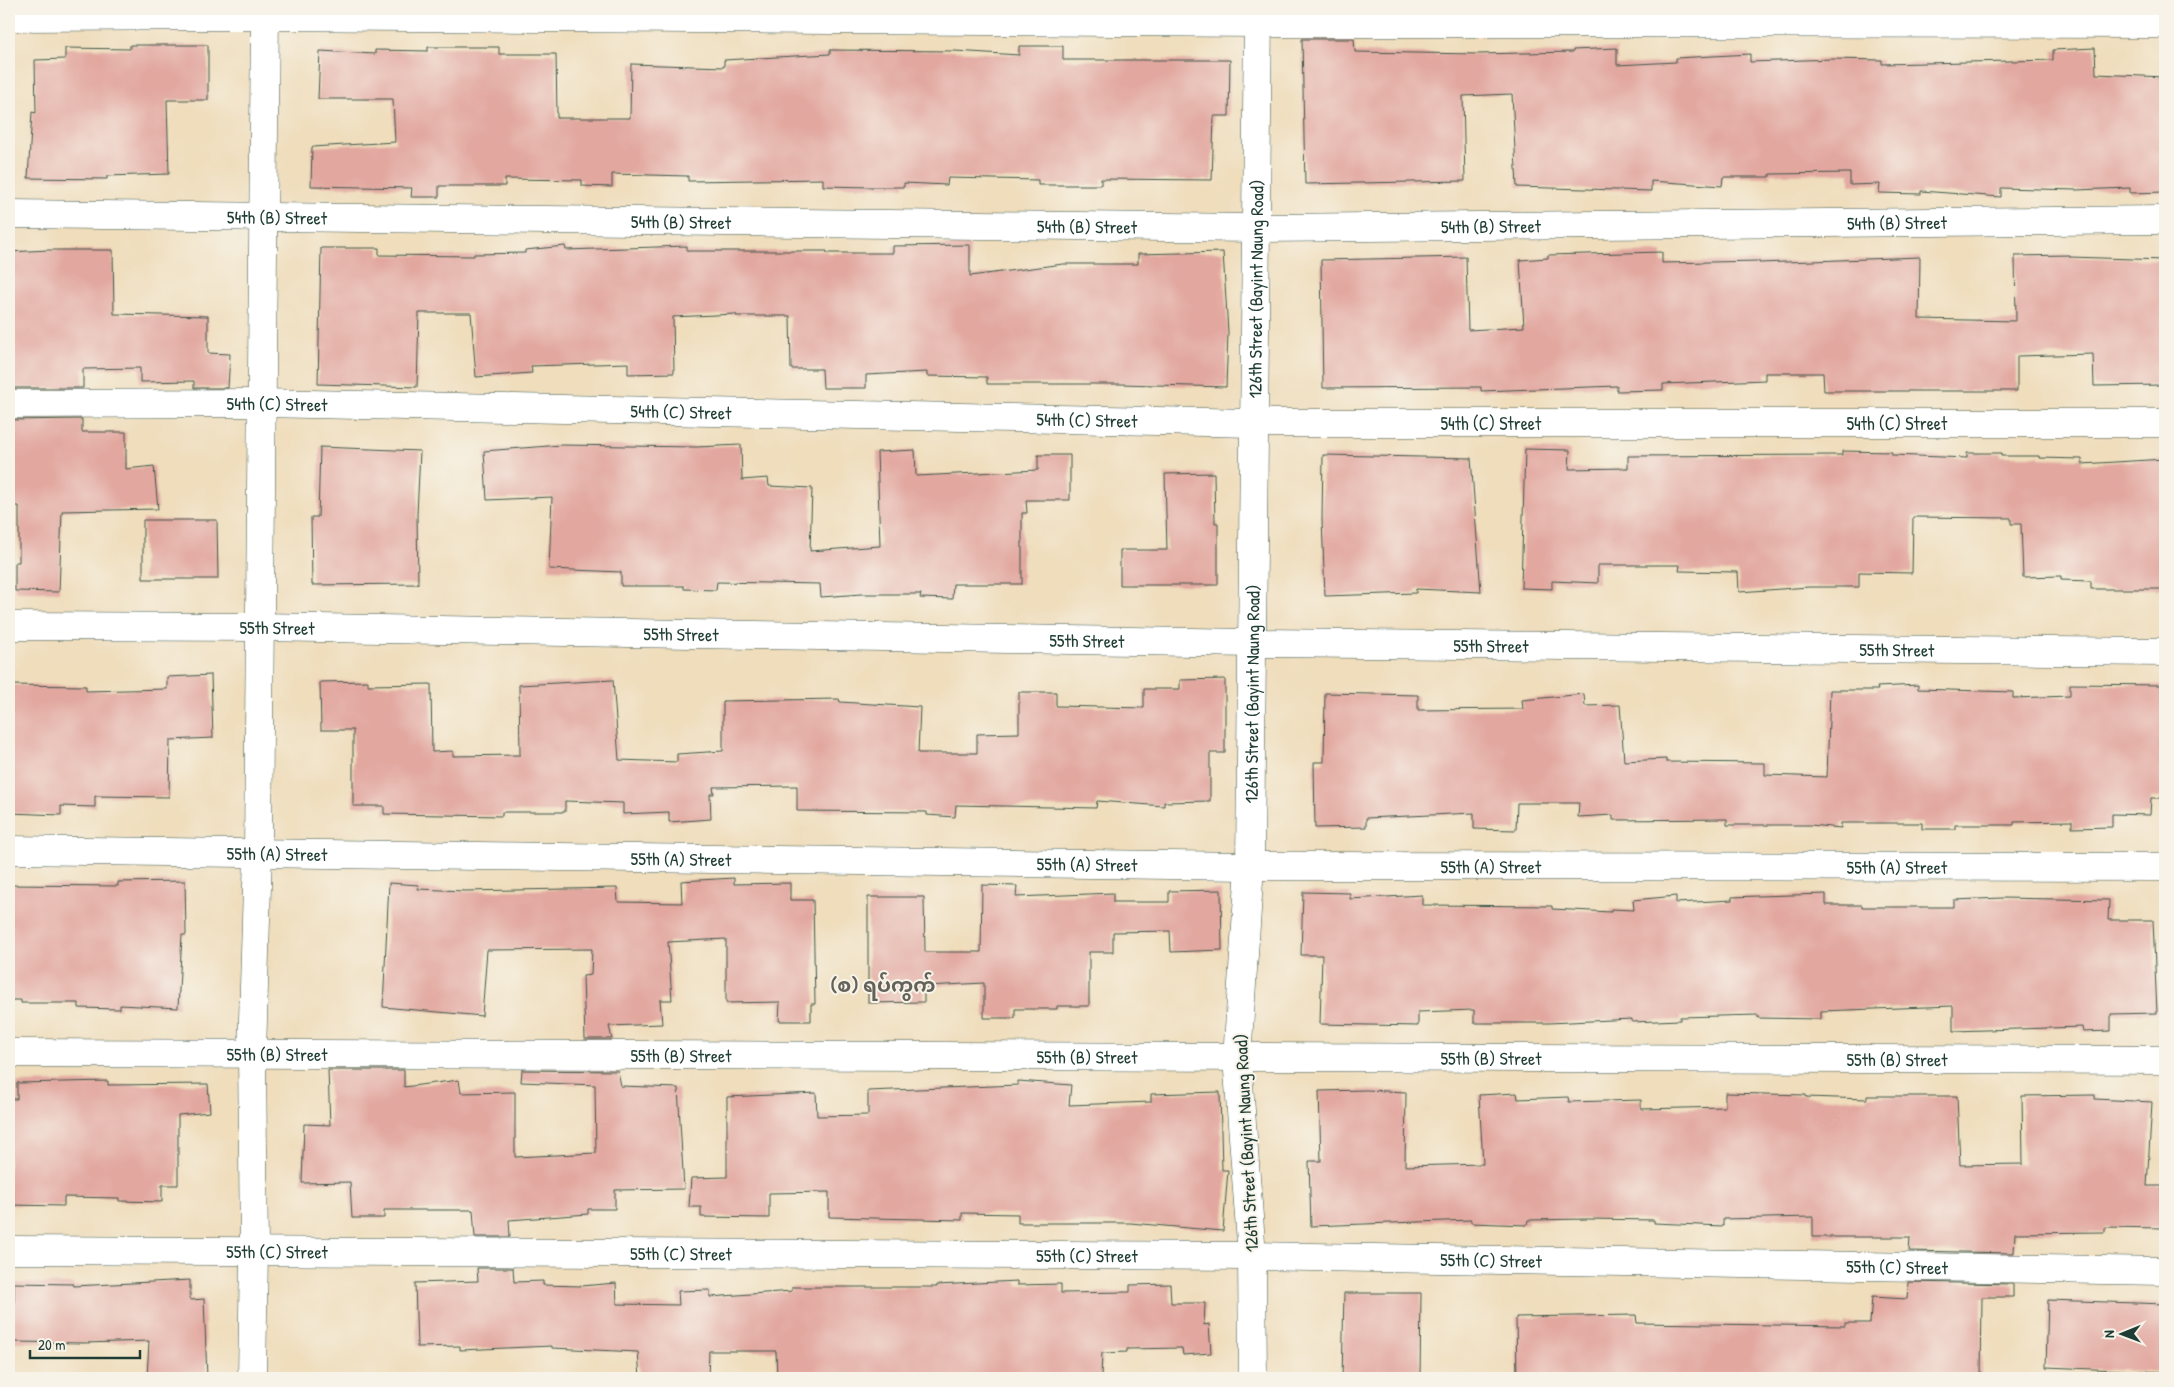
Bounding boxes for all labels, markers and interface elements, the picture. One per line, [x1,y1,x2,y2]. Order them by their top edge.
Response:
street label: 126th Street (Bayint Naung Road) [1242,180,1269,399]
street label: 54th (B) Street [227,204,328,230]
street label: 54th (B) Street [631,208,732,235]
street label: 54th (B) Street [1847,209,1948,235]
street label: 54th (B) Street [1037,213,1138,239]
street label: 54th (B) Street [1441,213,1542,239]
street label: 54th (C) Street [227,390,328,417]
street label: 54th (C) Street [630,398,732,425]
street label: 54th (C) Street [1036,406,1138,433]
street label: 54th (C) Street [1440,411,1542,436]
street label: 54th (C) Street [1846,411,1948,436]
street label: 126th Street (Bayint Naung Road) [1238,585,1265,804]
street label: 55th Street [239,614,316,640]
street label: 55th Street [643,621,719,647]
street label: 55th Street [1049,627,1125,653]
street label: 55th Street [1453,632,1529,658]
street label: 55th Street [1859,636,1935,662]
street label: 55th (A) Street [227,840,328,867]
street label: 55th (A) Street [630,846,732,872]
street label: 55th (A) Street [1036,851,1138,877]
street label: 55th (A) Street [1441,854,1542,879]
street label: 55th (A) Street [1847,854,1948,879]
district label: (စ) ရပ်ကွက် [831,971,935,1001]
street label: 126th Street (Bayint Naung Road) [1228,1033,1264,1253]
street label: 55th (B) Street [226,1041,328,1067]
street label: 55th (B) Street [630,1043,732,1068]
street label: 55th (B) Street [1036,1044,1138,1069]
street label: 55th (B) Street [1440,1045,1542,1070]
street label: 55th (B) Street [1846,1046,1948,1072]
street label: 55th (C) Street [226,1239,329,1264]
street label: 55th (C) Street [630,1240,733,1266]
street label: 55th (C) Street [1036,1242,1139,1268]
street label: 55th (C) Street [1440,1247,1543,1273]
street label: 55th (C) Street [1846,1253,1949,1280]
north arrow [2096,1310,2146,1360]
scale bar [30,1327,140,1359]
text: N [2099,1330,2118,1338]
text: 20 m [38,1334,65,1355]

